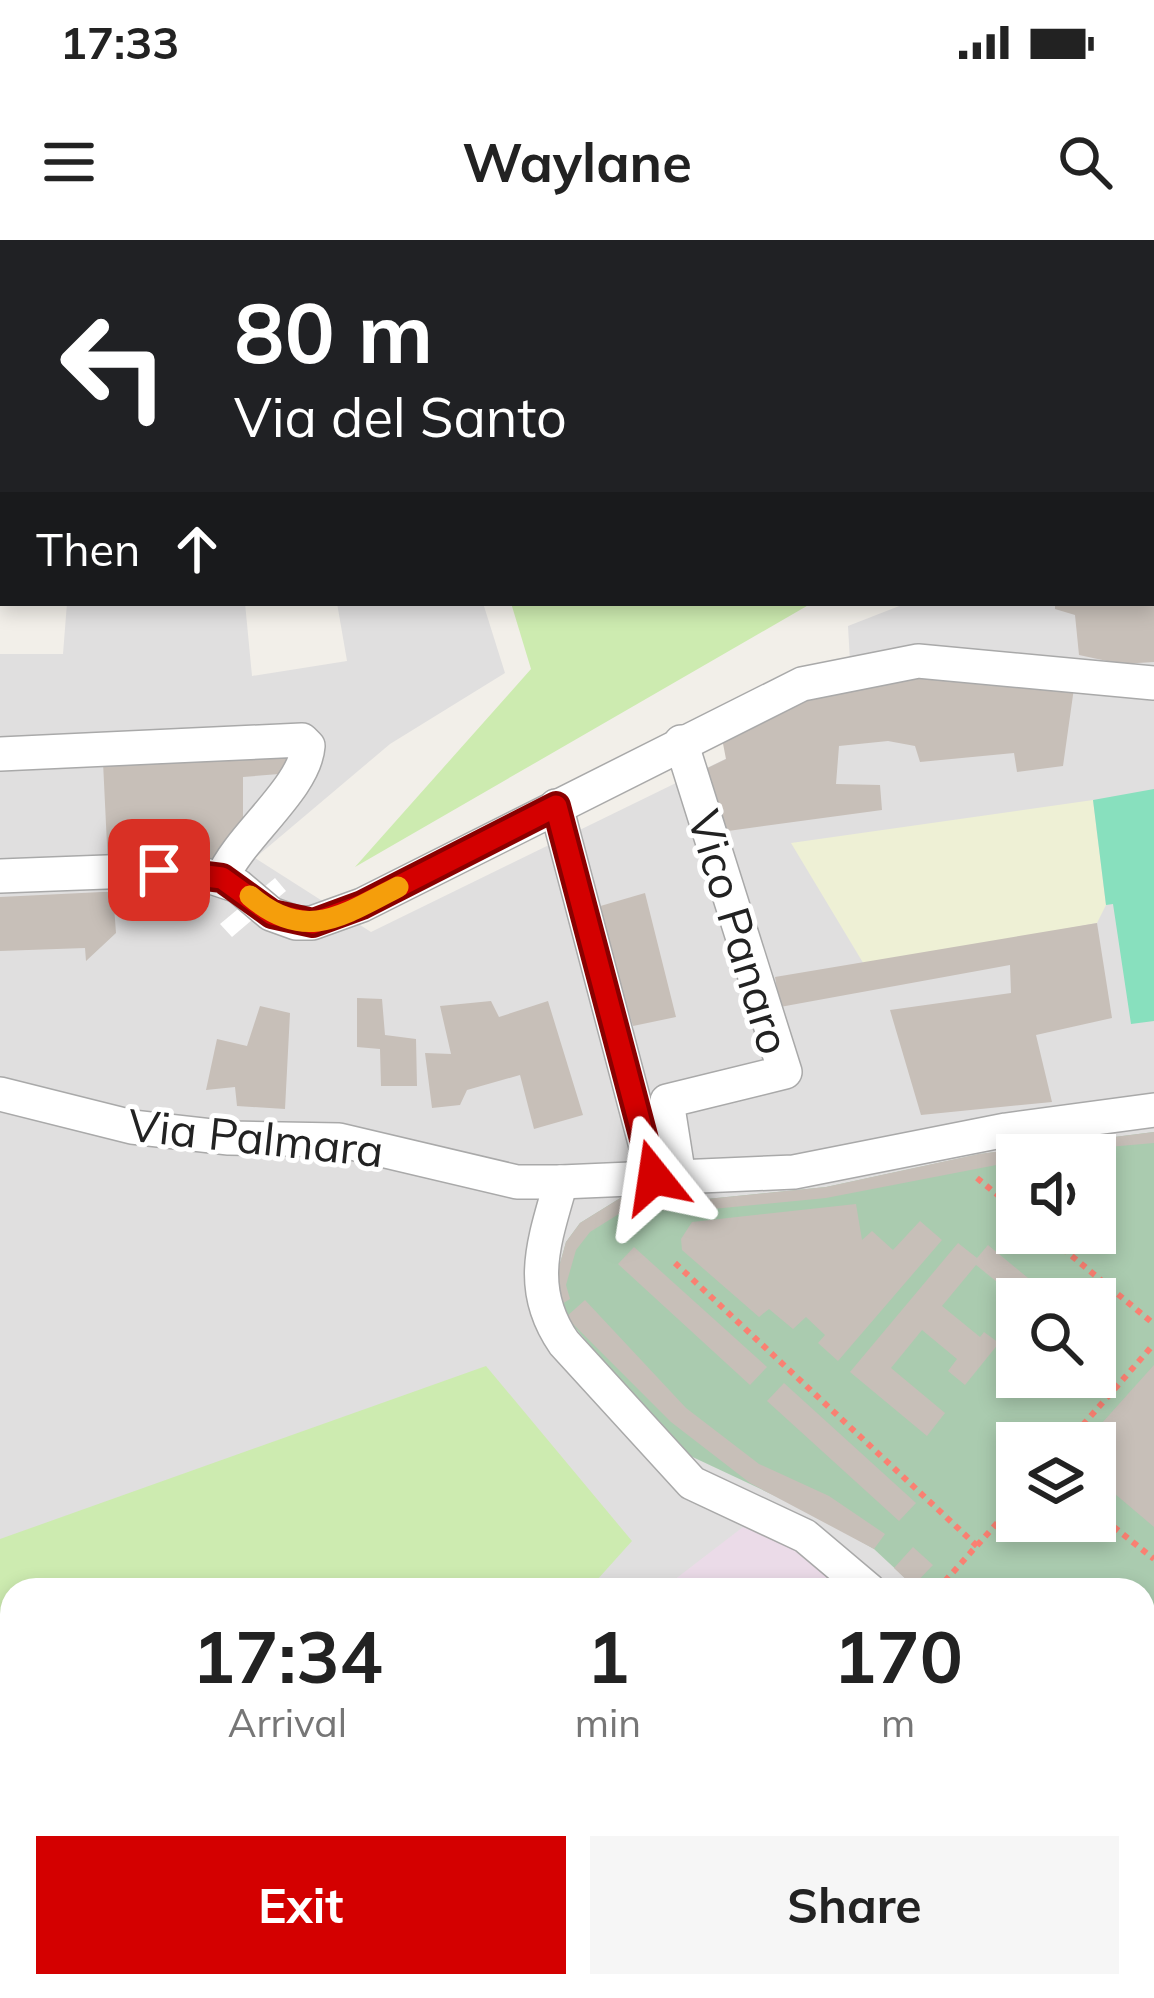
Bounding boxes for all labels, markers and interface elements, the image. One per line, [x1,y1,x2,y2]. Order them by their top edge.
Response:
text: 17:33 [60,14,179,70]
text: Waylane [462,128,692,196]
icon: menu [36,129,102,195]
icon: search [1052,129,1118,195]
text: 80 m [234,279,433,384]
icon: left [36,288,192,444]
text: Via del Santo [234,383,567,451]
icon: ahead [164,516,230,582]
text: Then [36,521,140,577]
street label: Vico Panaro [676,803,804,1061]
pin [108,819,210,921]
icon: arrive [126,837,192,903]
street label: Via Palmara [126,1096,386,1178]
position arrow [591,1114,717,1240]
map controls [996,1134,1116,1542]
button: sound [996,1134,1116,1254]
button: search [996,1278,1116,1398]
button: layers [996,1422,1116,1542]
text: 17:34 [192,1611,383,1701]
text: 1 [586,1611,630,1701]
text: 170 [833,1611,963,1701]
text: Arrival [228,1698,347,1747]
text: min [575,1698,641,1747]
text: m [881,1698,915,1747]
button: Exit [36,1836,566,1974]
button: Share [590,1836,1119,1974]

